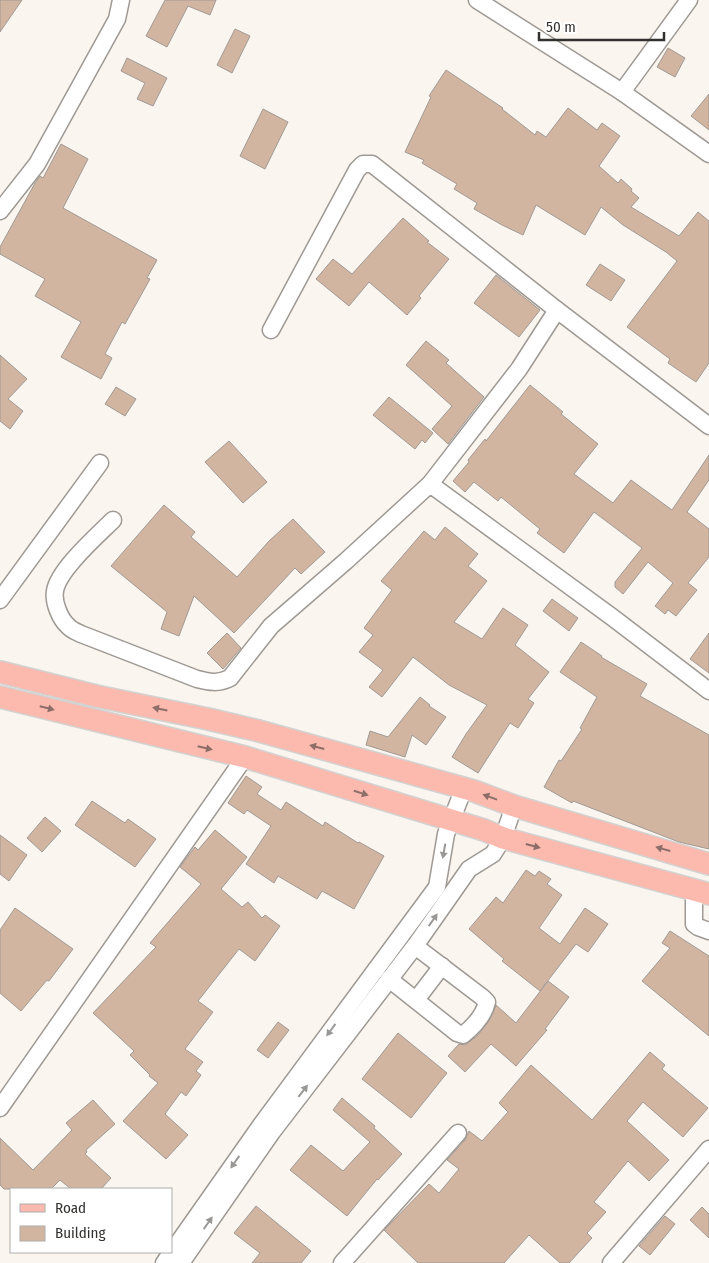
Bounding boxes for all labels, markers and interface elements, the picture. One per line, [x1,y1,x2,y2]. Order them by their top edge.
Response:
scale bar [539,10,664,42]
text: 50 m [546,18,576,36]
one-way arrow [151,704,167,712]
one-way arrow [40,705,55,713]
one-way arrow [310,743,325,751]
one-way arrow [197,744,212,752]
one-way arrow [354,790,369,798]
one-way arrow [483,793,498,800]
one-way arrow [525,842,541,850]
one-way arrow [439,843,447,859]
one-way arrow [655,845,670,853]
one-way arrow [428,913,438,927]
one-way arrow [326,1023,336,1037]
one-way arrow [298,1084,308,1098]
one-way arrow [230,1155,240,1168]
legend [10,1188,172,1253]
text: Road [55,1199,86,1217]
one-way arrow [203,1216,213,1230]
text: Building [55,1224,106,1242]

